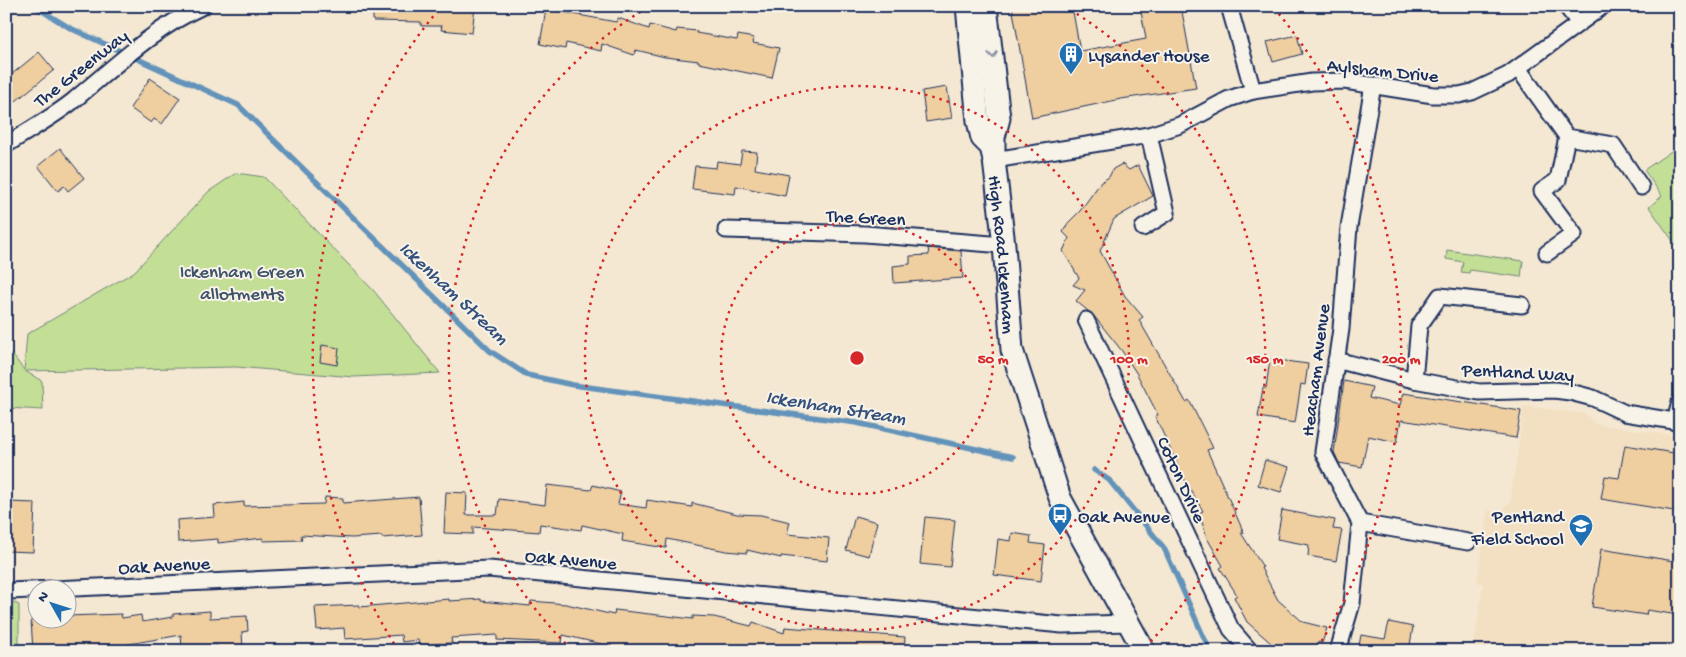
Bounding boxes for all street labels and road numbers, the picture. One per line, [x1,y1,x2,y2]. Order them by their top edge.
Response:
street label: The Greenway [29,25,135,114]
street label: Aylsham Drive [1326,55,1440,90]
street label: High Road Ickenham [981,174,1019,335]
street label: The Green [825,206,906,233]
street label: Heacham Avenue [1298,303,1337,438]
street label: Pentland Way [1460,360,1575,389]
street label: Coton Drive [1150,434,1210,528]
street label: Oak Avenue [524,546,618,577]
street label: Oak Avenue [118,554,211,581]

